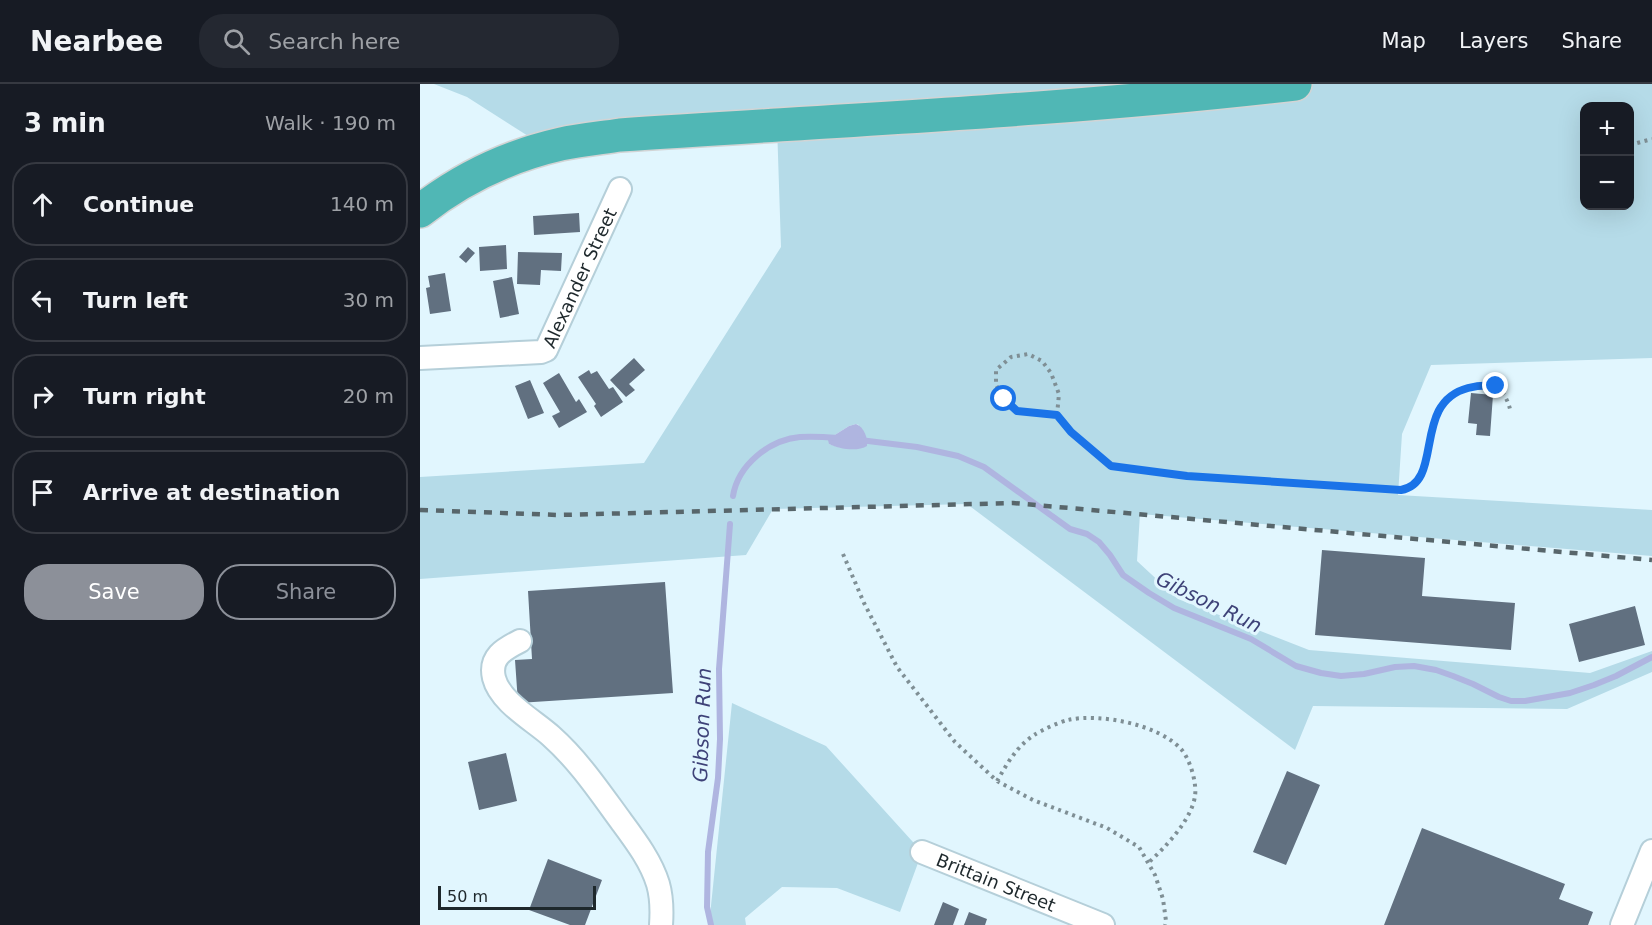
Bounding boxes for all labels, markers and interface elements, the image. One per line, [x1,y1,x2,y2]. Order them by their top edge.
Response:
search box [199,14,619,68]
text: Nearbee [30,25,163,58]
icon: search [220,25,253,58]
text: Search here [268,29,400,54]
text: Map [1382,29,1426,53]
text: Layers [1459,29,1528,53]
text: Share [1561,29,1622,53]
map controls [1580,102,1634,210]
button: + [1580,102,1634,156]
text: 3 min [24,108,106,138]
text: Walk · 190 m [265,111,396,135]
button: − [1580,156,1634,210]
icon: ahead [26,188,59,221]
text: Continue [83,192,194,217]
text: 140 m [330,192,394,216]
street label: Alexander Street [538,205,620,351]
icon: left [26,284,59,317]
text: Turn left [83,288,188,313]
text: 30 m [343,288,394,312]
route end [1482,372,1508,398]
icon: right [26,380,59,413]
text: Turn right [83,384,206,409]
text: 20 m [343,384,394,408]
route start [990,385,1016,411]
icon: arrive [26,476,59,509]
text: Arrive at destination [83,480,340,505]
button: Save [24,564,204,620]
button: Share [216,564,396,620]
water label: Gibson Run [1152,566,1266,638]
water label: Gibson Run [688,667,716,783]
street label: Brittain Street [933,848,1059,915]
scale bar [438,883,596,910]
text: 50 m [447,887,488,906]

